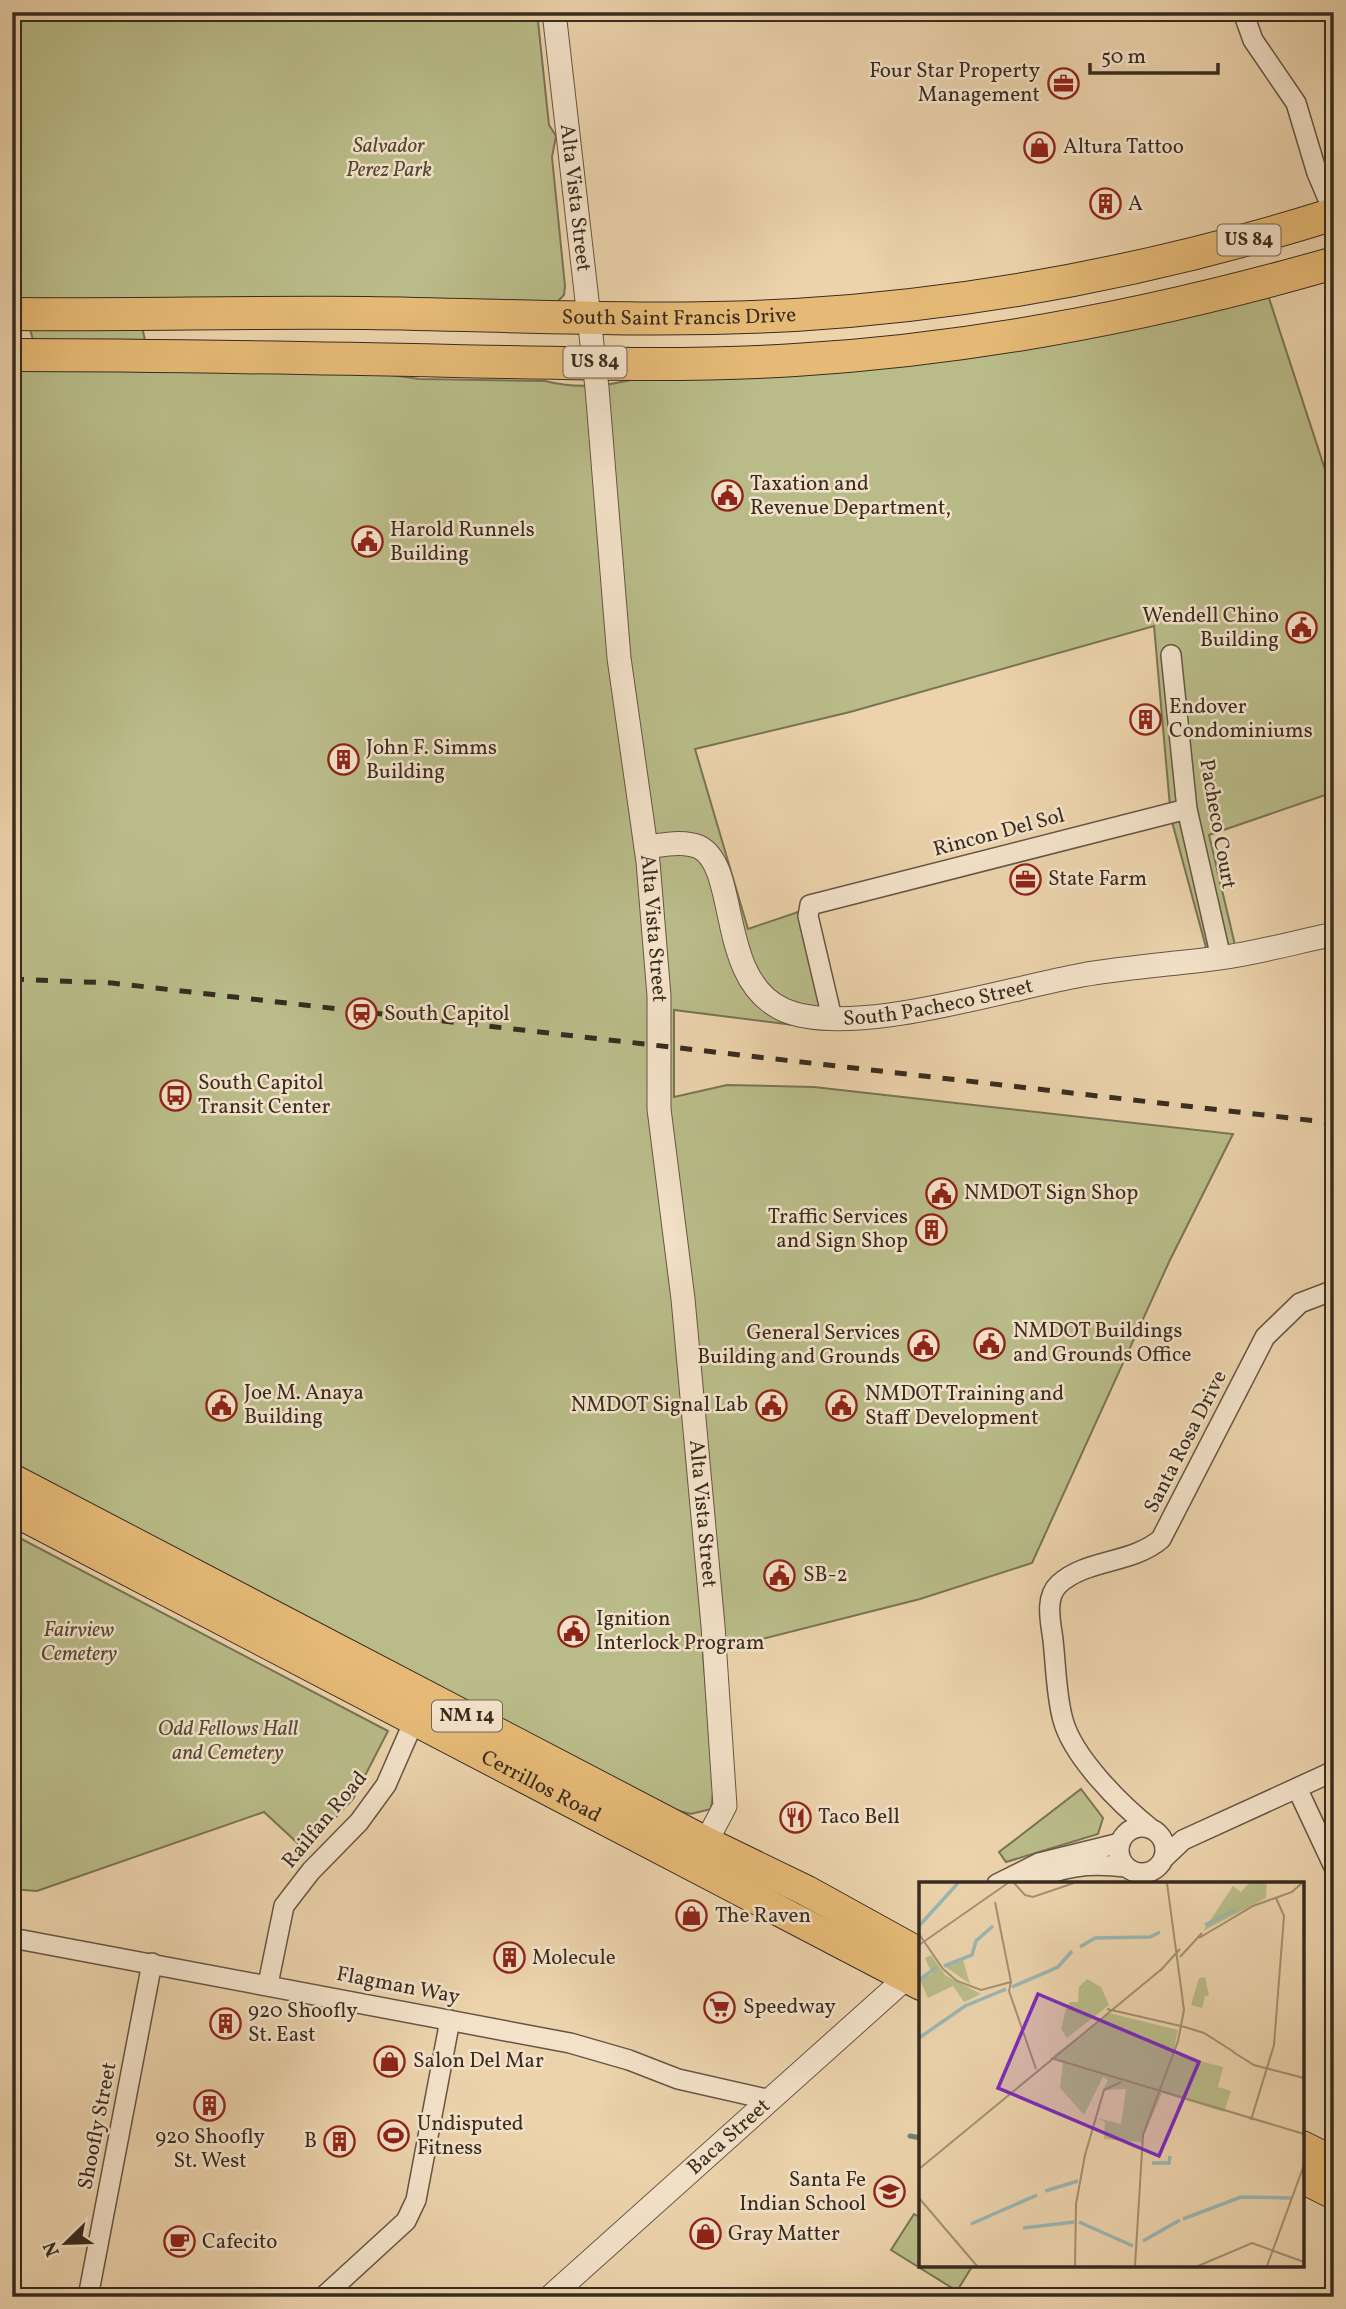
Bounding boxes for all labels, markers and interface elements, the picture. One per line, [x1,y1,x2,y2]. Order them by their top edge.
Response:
scale bar [1090,32,1218,76]
text: 50 m [1101,43,1146,72]
place label: Four Star Property Management [869,57,1041,110]
office icon: Four Star Property Management [1046,66,1080,100]
street label: Alta Vista Street [552,122,598,273]
shop icon: Altura Tattoo [1023,130,1057,164]
park label: Salvador Perez Park [346,132,432,185]
place label: Altura Tattoo [1063,133,1184,162]
building icon: A [1088,187,1122,221]
place label: A [1128,190,1143,219]
road number: US 84 [1218,224,1280,256]
street label: South Saint Francis Drive [561,300,797,333]
road number: US 84 [564,346,626,378]
place label: Taxation and Revenue Department, [750,470,951,523]
public building icon: Taxation and Revenue Department, [710,479,744,513]
place label: Harold Runnels Building [390,516,535,569]
public building icon: Harold Runnels Building [350,525,384,559]
place label: Wendell Chino Building [1142,602,1279,655]
public building icon: Wendell Chino Building [1285,611,1319,645]
place label: Endover Condominiums [1169,693,1313,746]
building icon: Endover Condominiums [1129,702,1163,736]
place label: John F. Simms Building [366,734,497,787]
building icon: John F. Simms Building [326,743,360,777]
street label: Pacheco Court [1191,757,1243,891]
street label: Rincon Del Sol [930,802,1068,864]
street label: Alta Vista Street [633,852,674,1002]
office icon: State Farm [1008,862,1042,896]
place label: State Farm [1048,865,1147,894]
street label: South Pacheco Street [842,971,1036,1033]
station icon: South Capitol [344,997,378,1031]
place label: South Capitol [384,1000,510,1029]
place label: South Capitol Transit Center [198,1069,330,1122]
bus stop icon: South Capitol Transit Center [158,1078,192,1112]
public building icon: NMDOT Sign Shop [924,1176,958,1210]
place label: NMDOT Sign Shop [964,1179,1138,1208]
place label: Traffic Services and Sign Shop [768,1203,908,1256]
building icon: Traffic Services and Sign Shop [914,1212,948,1246]
place label: NMDOT Buildings and Grounds Office [1013,1317,1191,1370]
place label: General Services Building and Grounds [697,1319,900,1372]
public building icon: NMDOT Buildings and Grounds Office [973,1326,1007,1360]
public building icon: General Services Building and Grounds [906,1328,940,1362]
street label: Santa Rosa Drive [1138,1366,1234,1518]
place label: Joe M. Anaya Building [244,1379,364,1432]
place label: NMDOT Training and Staff Development [865,1380,1064,1433]
public building icon: Joe M. Anaya Building [204,1388,238,1422]
public building icon: NMDOT Signal Lab [754,1388,788,1422]
public building icon: NMDOT Training and Staff Development [825,1389,859,1423]
place label: NMDOT Signal Lab [571,1391,748,1420]
street label: Alta Vista Street [681,1439,724,1589]
public building icon: SB-2 [763,1558,797,1592]
place label: SB-2 [803,1561,848,1590]
place label: Ignition Interlock Program [596,1605,765,1658]
public building icon: Ignition Interlock Program [556,1614,590,1648]
park label: Fairview Cemetery [41,1616,118,1669]
road number: NM 14 [432,1700,502,1732]
park label: Odd Fellows Hall and Cemetery [158,1715,298,1768]
street label: Cerrillos Road [476,1743,606,1830]
street label: Railfan Road [276,1765,374,1875]
restaurant icon: Taco Bell [778,1800,812,1834]
place label: Taco Bell [818,1803,900,1832]
inset map [919,1882,1304,2267]
shop icon: The Raven [675,1899,709,1933]
place label: The Raven [715,1902,811,1931]
building icon: Molecule [492,1941,526,1975]
place label: Molecule [532,1944,616,1973]
street label: Flagman Way [334,1960,463,2012]
supermarket icon: Speedway [703,1990,737,2024]
place label: Speedway [743,1993,836,2022]
place label: 920 Shoofly St. East [248,1997,358,2050]
building icon: 920 Shoofly St. East [208,2006,242,2040]
shop icon: Salon Del Mar [373,2044,407,2078]
place label: Salon Del Mar [413,2047,544,2076]
street label: Shoofly Street [71,2060,125,2192]
building icon: 920 Shoofly St. West [193,2088,227,2122]
street label: Baca Street [681,2092,777,2182]
place label: Undisputed Fitness [417,2110,524,2163]
sports icon: Undisputed Fitness [377,2119,411,2153]
place label: 920 Shoofly St. West [155,2123,265,2176]
building icon: B [323,2124,357,2158]
place label: B [304,2127,317,2156]
place label: Santa Fe Indian School [739,2166,866,2219]
school or university icon: Santa Fe Indian School [872,2175,906,2209]
north arrow [32,2208,102,2278]
shop icon: Gray Matter [688,2217,722,2251]
place label: Gray Matter [728,2220,840,2249]
cafe icon: Cafecito [162,2225,196,2259]
place label: Cafecito [202,2228,277,2257]
text: N [37,2237,67,2260]

